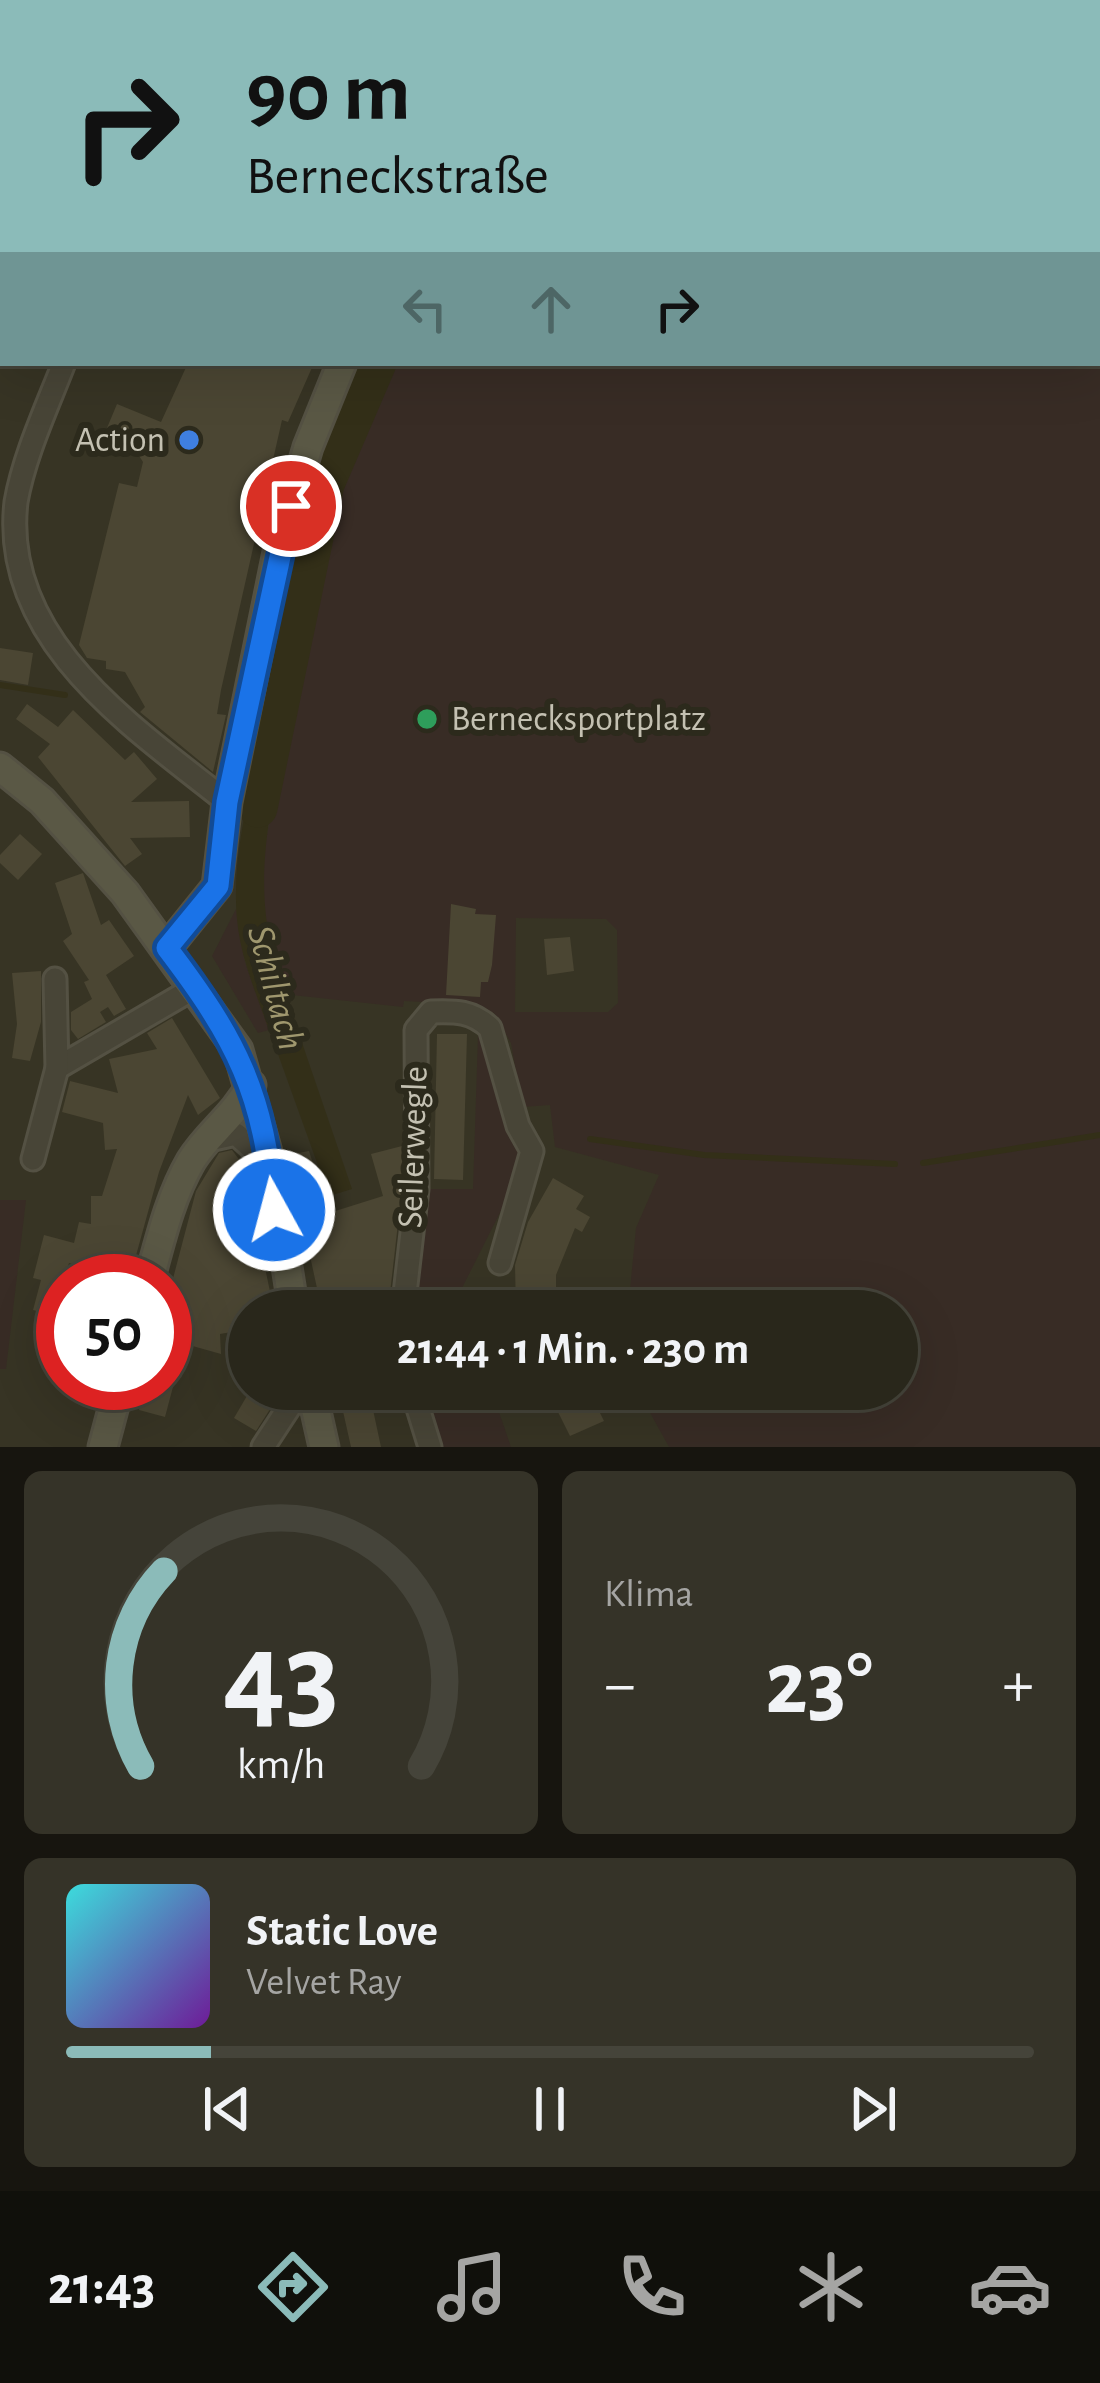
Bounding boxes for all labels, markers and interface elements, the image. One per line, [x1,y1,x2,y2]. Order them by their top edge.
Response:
icon: right [48,48,204,204]
text: 90 m [246,52,411,136]
text: Berneckstraße [246,150,549,204]
icon: left [392,276,458,342]
icon: ahead [518,276,584,342]
icon: right [644,276,710,342]
place label: Action [75,422,165,458]
marker: Action [176,427,202,453]
pin [240,455,342,557]
icon: arrive [258,473,324,539]
place label: Bernecksportplatz [451,701,706,737]
marker: Bernecksportplatz [414,706,440,732]
water label: Schiltach [240,921,310,1055]
street label: Seilerwegle [392,1065,434,1229]
position arrow [211,1147,337,1273]
speed limit sign: 50 [36,1254,192,1410]
text: 21:44 · 1 Min. · 230 m [397,1327,749,1372]
text: Klima [604,1575,694,1614]
text: 43 [223,1615,339,1740]
text: 23° [765,1640,873,1730]
text: − [604,1652,636,1718]
text: + [1002,1652,1034,1718]
text: km/h [237,1743,325,1786]
text: Static Love [246,1909,438,1954]
text: Velvet Ray [246,1963,402,2002]
icon: previous [194,2076,260,2142]
icon: pause [517,2076,583,2142]
icon: next [840,2076,906,2142]
icon: directions [251,2245,335,2329]
icon: music [430,2245,514,2329]
icon: phone [610,2245,694,2329]
icon: climate [789,2245,873,2329]
icon: car [968,2245,1052,2329]
text: 21:43 [48,2260,155,2314]

